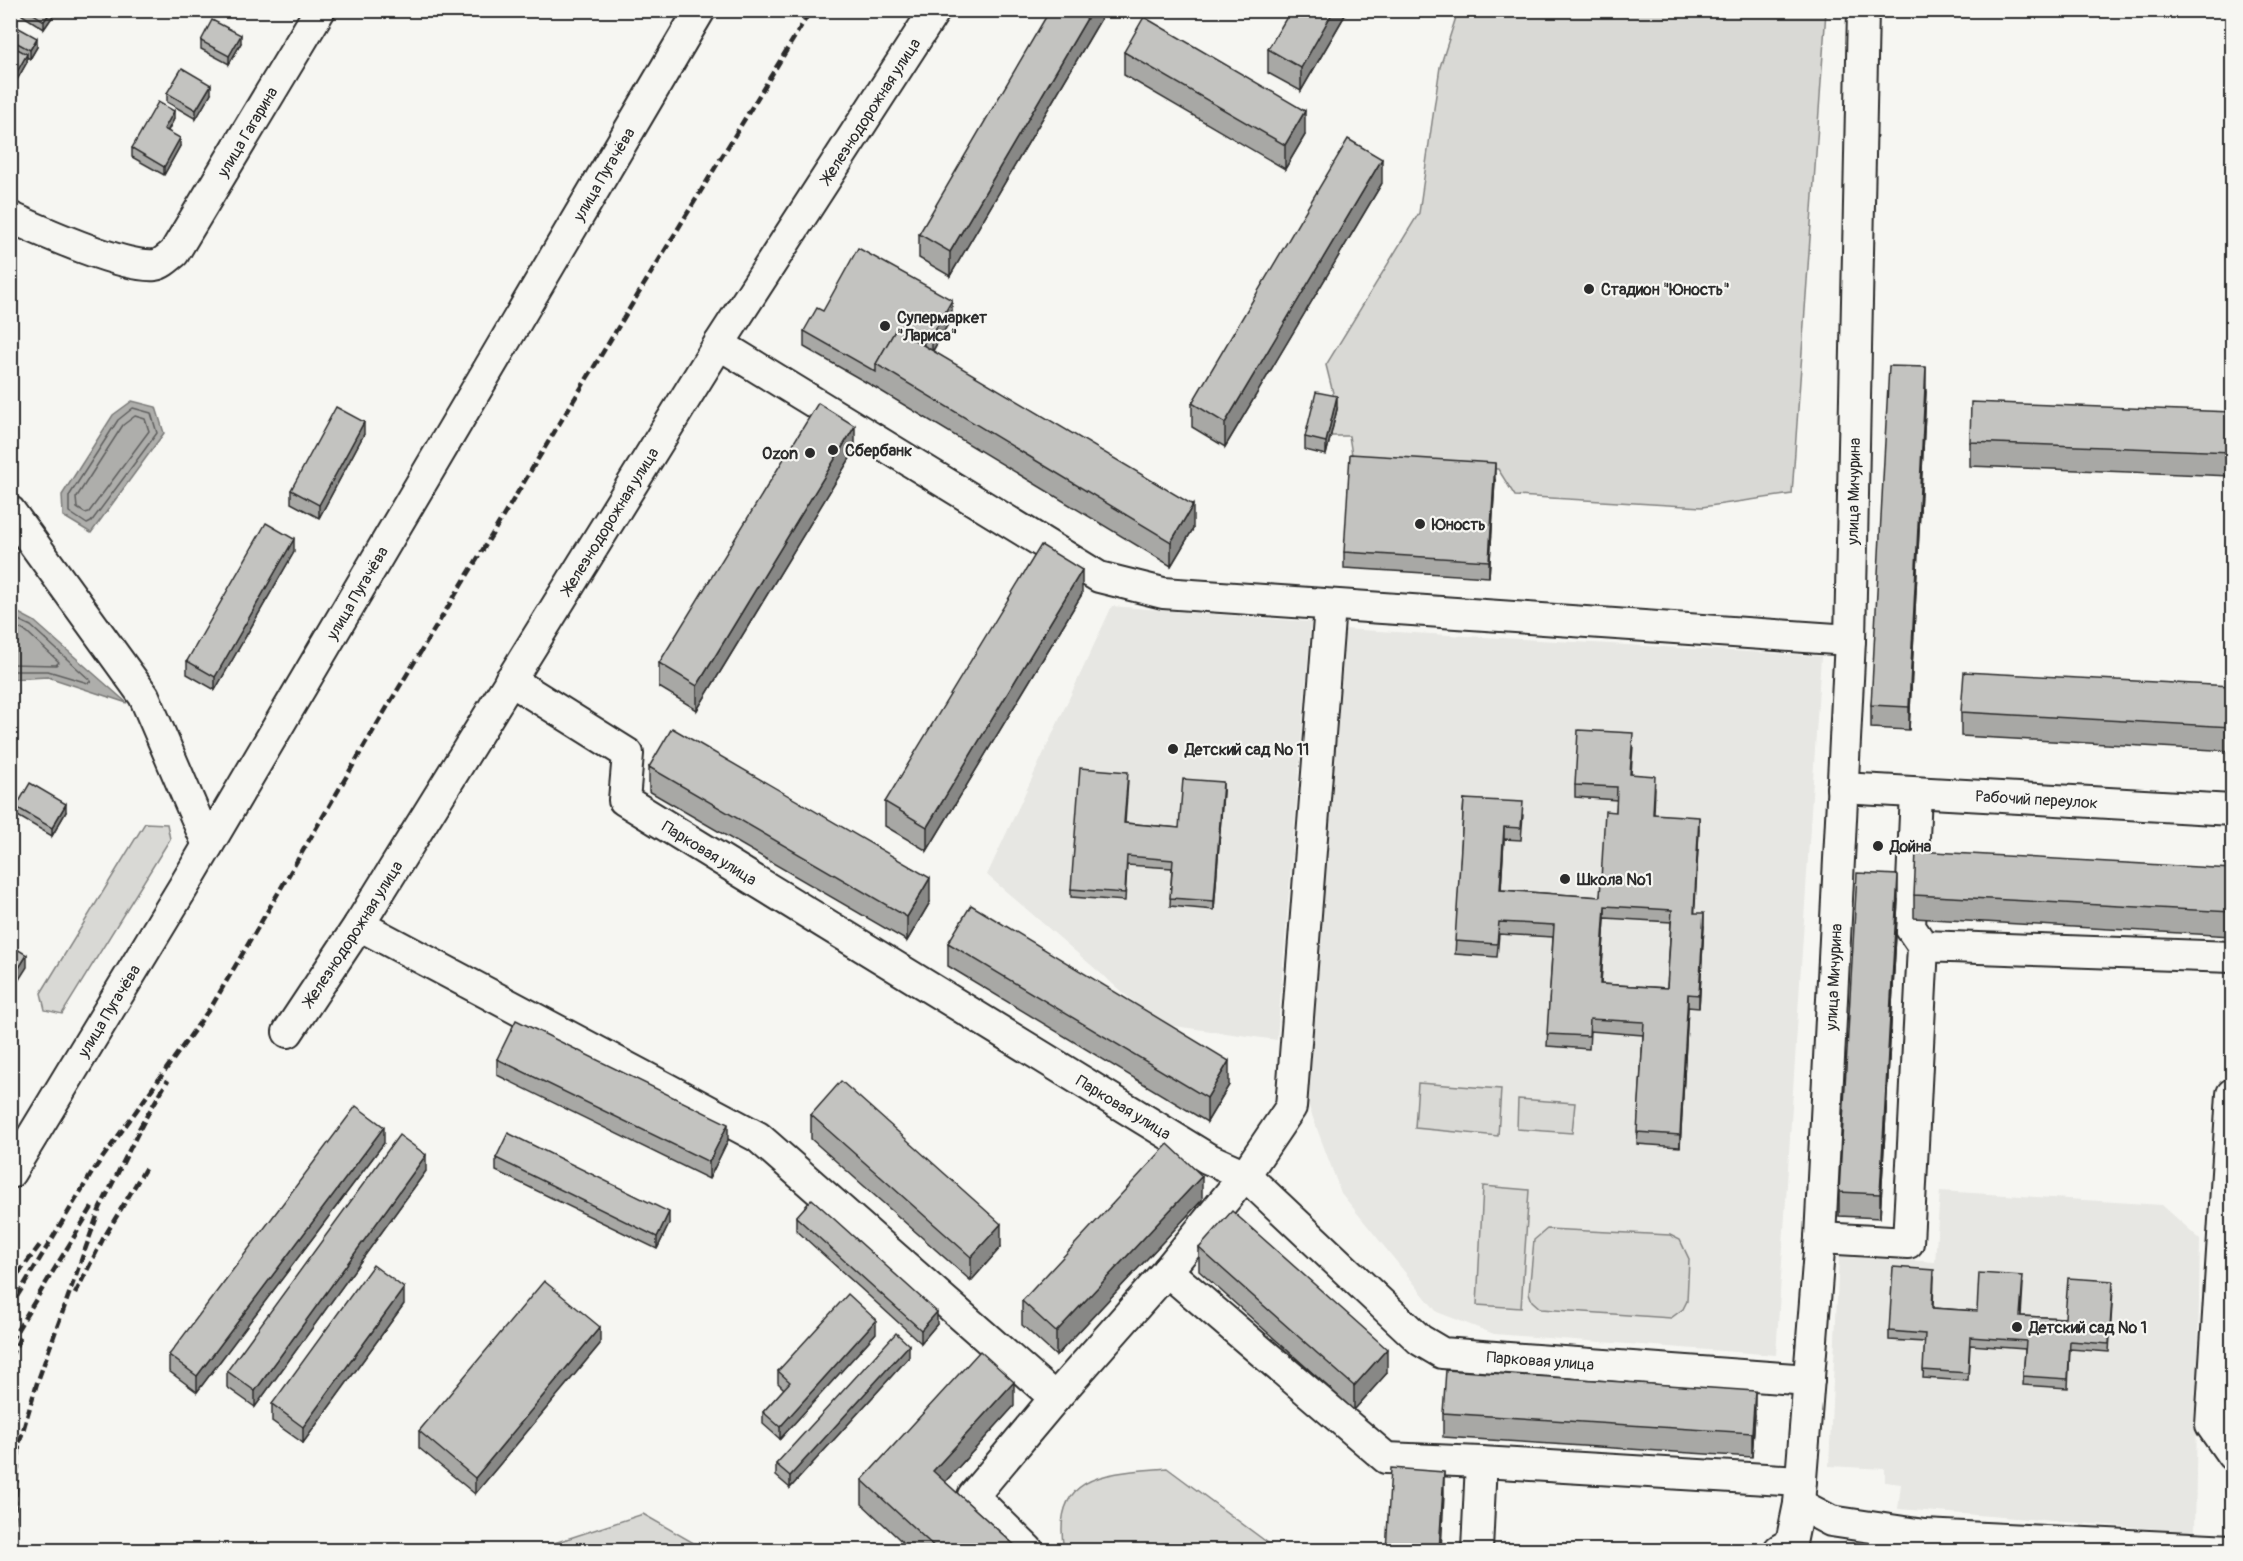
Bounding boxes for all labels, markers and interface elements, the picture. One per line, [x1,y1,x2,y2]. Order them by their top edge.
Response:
street label: Железнодорожная улица [815,35,925,190]
street label: улица Гагарина [213,83,282,182]
street label: улица Пугачёва [569,124,639,226]
place label: Стадион "Юность" [1601,280,1730,300]
marker: Стадион "Юность" [1582,282,1596,296]
place label: Супермаркет "Лариса" [897,308,988,346]
marker: Супермаркет "Лариса" [878,319,892,333]
street label: улица Мичурина [1843,438,1865,546]
place label: Сбербанк [845,441,912,461]
marker: Сбербанк [826,443,840,457]
street label: Железнодорожная улица [556,444,663,601]
place label: Ozon [762,444,798,464]
marker: Ozon [803,446,817,460]
place label: Юность [1431,515,1486,535]
marker: Юность [1413,517,1427,531]
street label: улица Пугачёва [322,543,393,644]
place label: Детский сад № 11 [1184,740,1309,760]
marker: Детский сад № 11 [1166,742,1180,756]
street label: Рабочий переулок [1975,787,2098,813]
street label: Парковая улица [658,817,760,890]
place label: Дойна [1889,837,1932,857]
marker: Дойна [1871,839,1885,853]
street label: Железнодорожная улица [297,857,407,1013]
place label: Школа №1 [1576,870,1652,890]
marker: Школа №1 [1558,872,1572,886]
street label: улица Мичурина [1821,923,1847,1032]
street label: улица Пугачёва [73,961,145,1062]
street label: Парковая улица [1072,1071,1174,1144]
place label: Детский сад № 1 [2028,1318,2147,1338]
marker: Детский сад № 1 [2010,1320,2024,1334]
street label: Парковая улица [1486,1347,1595,1375]

